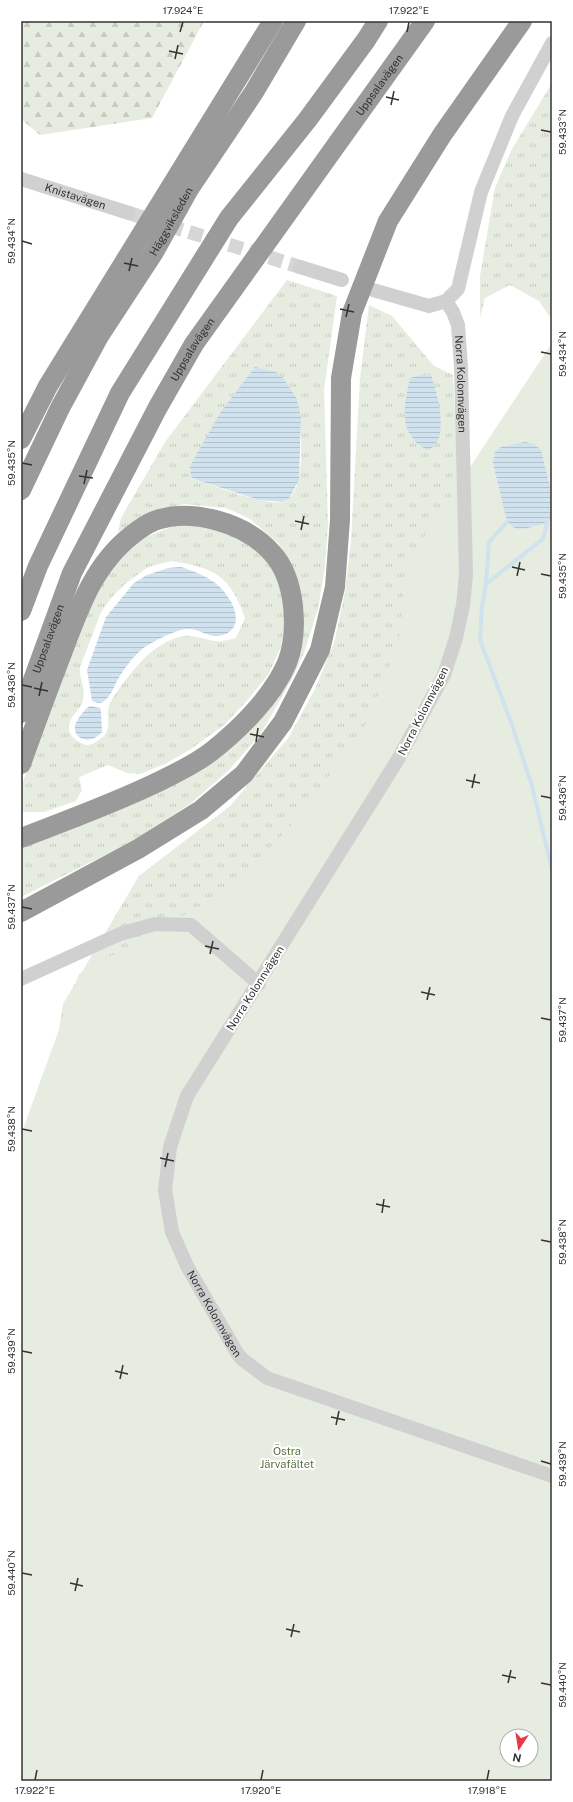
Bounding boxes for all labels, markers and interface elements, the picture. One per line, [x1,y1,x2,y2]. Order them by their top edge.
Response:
text: 17.924°E [163,4,203,16]
text: 17.922°E [389,4,429,16]
street label: Uppsalavägen [353,52,405,118]
text: 59.433°N [556,109,568,155]
street label: Knistavägen [44,181,107,211]
street label: Häggviksleden [147,185,195,258]
text: 59.434°N [5,218,17,264]
street label: Uppsalavägen [168,316,217,383]
text: 59.434°N [556,331,568,377]
street label: Norra Kolonnvägen [453,335,469,433]
text: 59.435°N [5,440,17,486]
text: 59.435°N [556,553,568,599]
street label: Uppsalavägen [30,603,66,675]
text: 59.436°N [5,662,17,708]
street label: Norra Kolonnvägen [396,665,450,757]
text: 59.436°N [556,775,568,821]
text: 59.437°N [5,884,17,930]
street label: Norra Kolonnvägen [224,943,286,1033]
text: 59.437°N [556,997,568,1043]
text: 59.438°N [5,1106,17,1152]
text: 59.438°N [556,1219,568,1265]
street label: Norra Kolonnvägen [185,1268,244,1359]
text: 59.439°N [5,1328,17,1374]
text: 59.439°N [556,1441,568,1487]
park label: Östra Järvafältet [260,1444,314,1470]
text: 59.440°N [5,1550,17,1596]
text: 59.440°N [556,1662,568,1708]
north arrow [499,1728,539,1768]
text: N [511,1751,522,1765]
text: 17.922°E [15,1784,55,1796]
text: 17.920°E [241,1784,281,1796]
text: 17.918°E [468,1784,506,1796]

